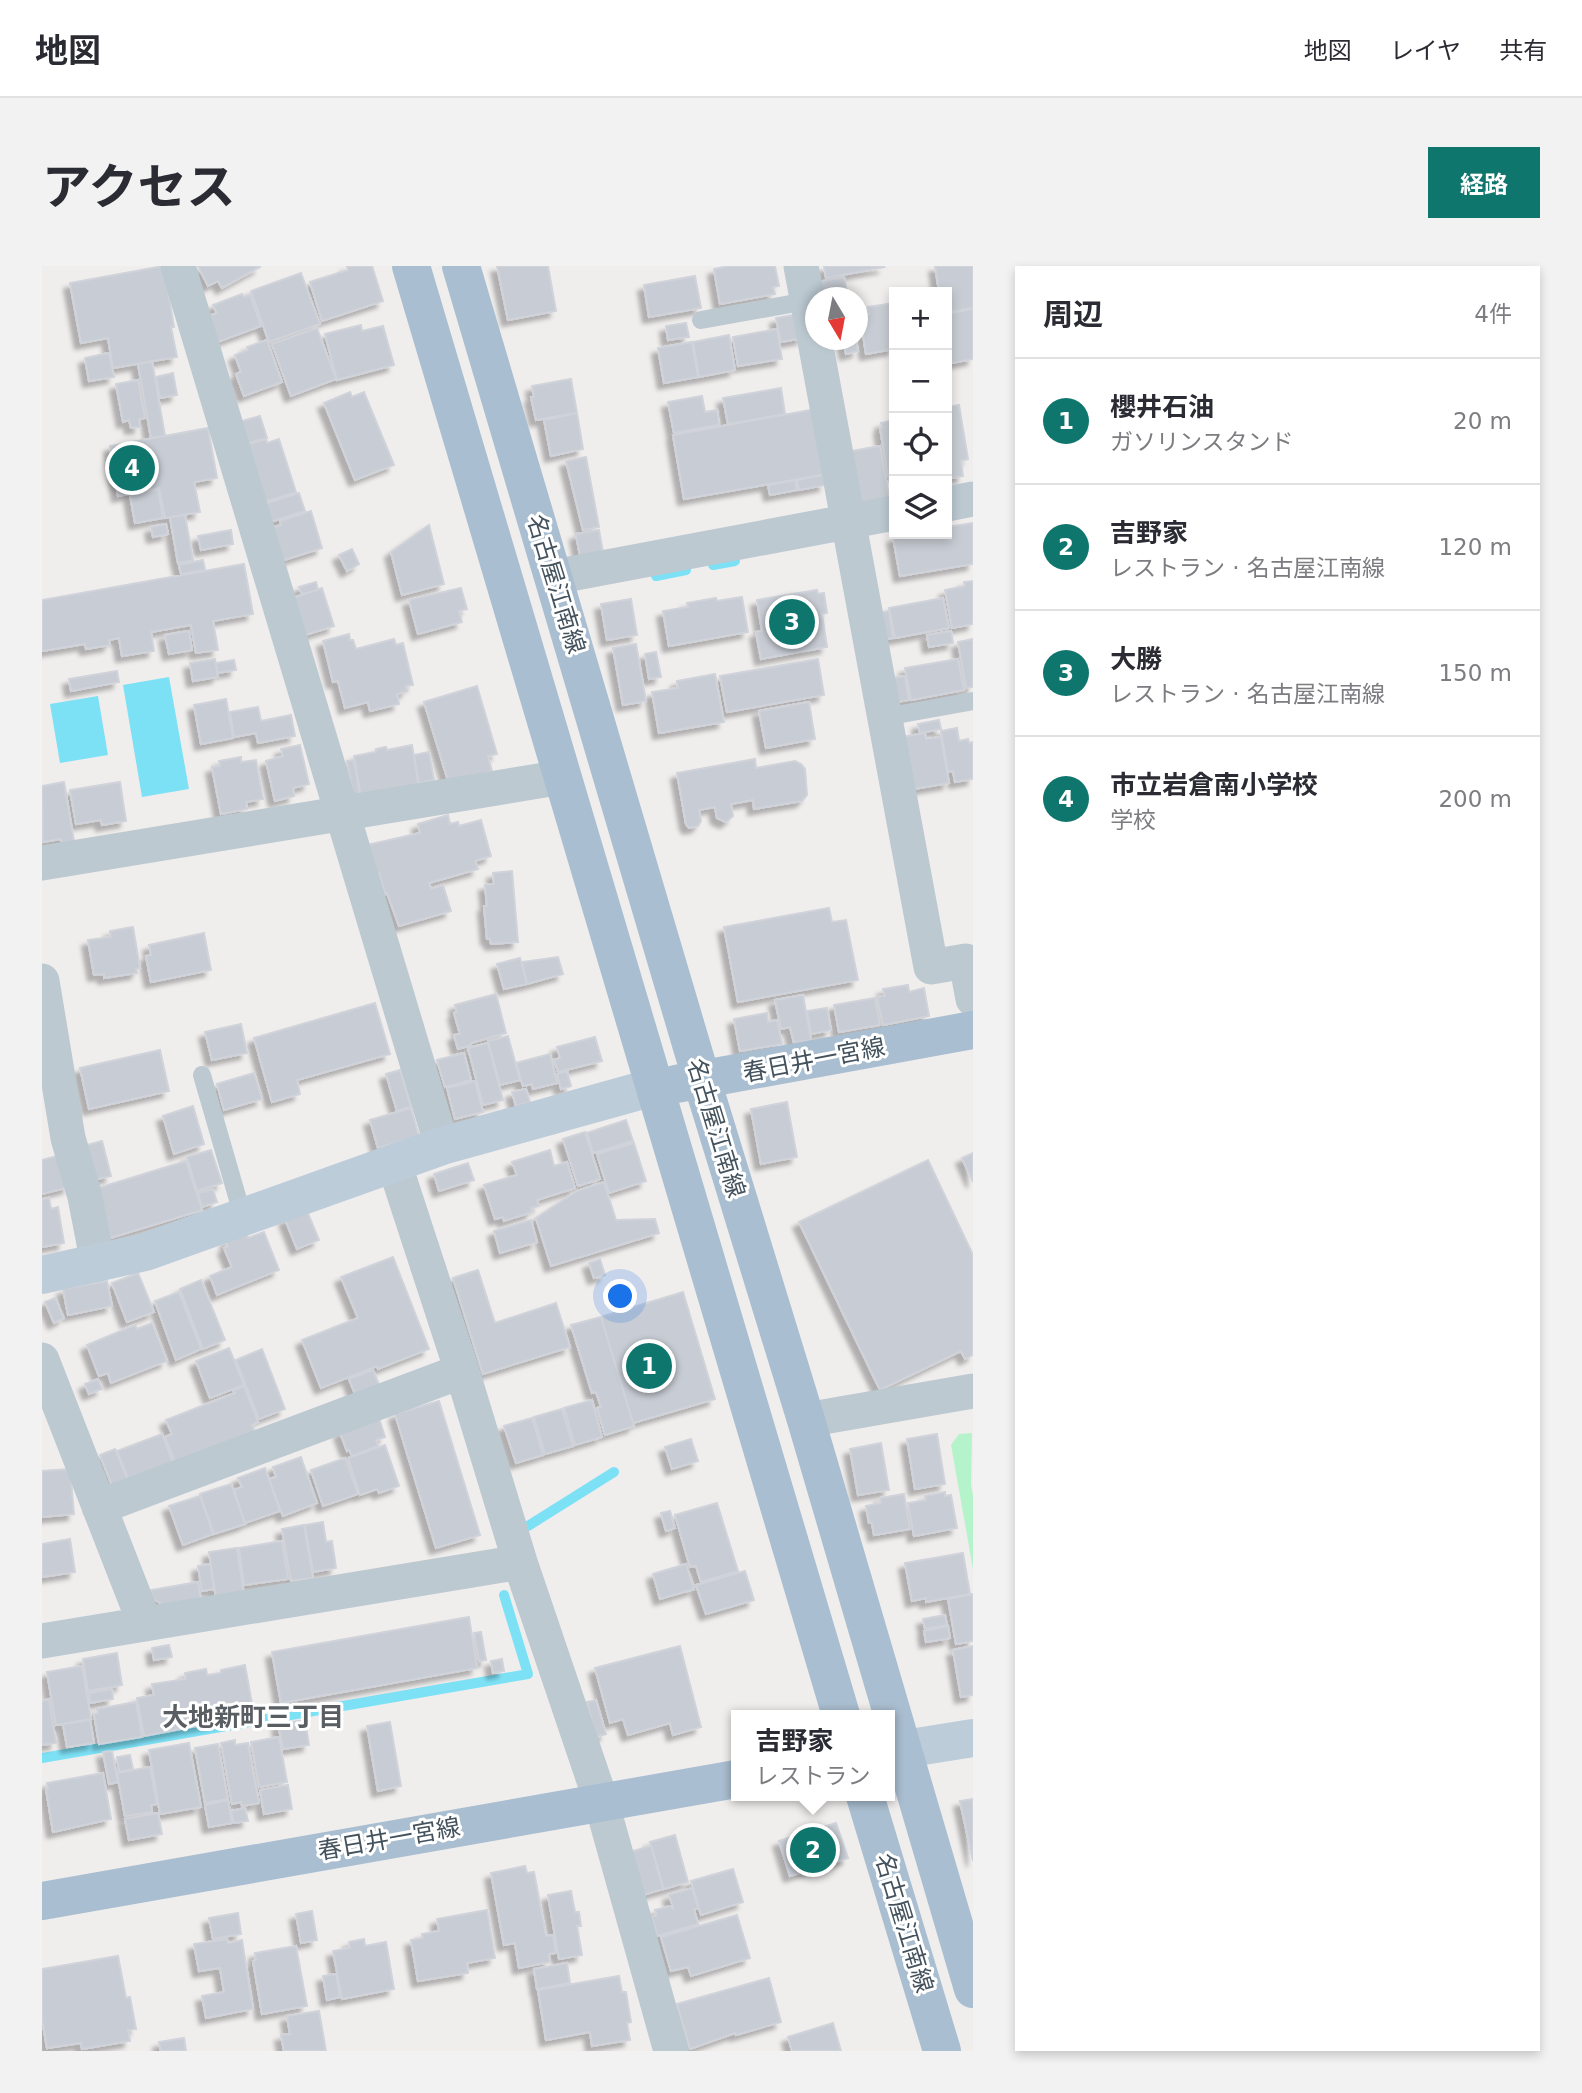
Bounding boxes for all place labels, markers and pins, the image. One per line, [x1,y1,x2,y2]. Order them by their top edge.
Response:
pin: 4 [109,442,155,494]
pin: 3 [769,596,815,648]
pin: 1 [626,1340,672,1392]
pin: 2 [790,1824,836,1876]

